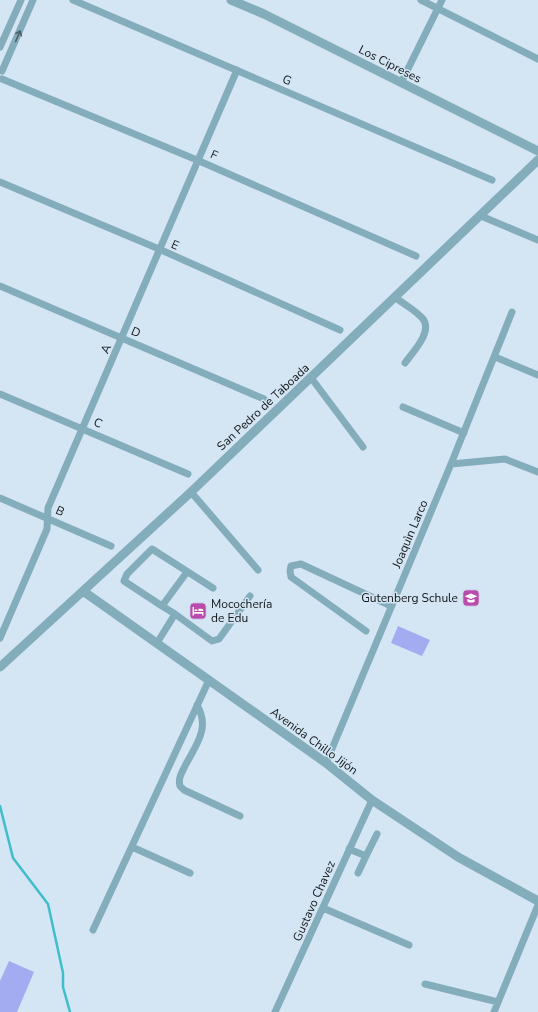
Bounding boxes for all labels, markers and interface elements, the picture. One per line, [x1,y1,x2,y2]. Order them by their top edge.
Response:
one-way arrow [15,30,22,42]
street label: Los Cipreses [356,41,424,87]
street label: G [280,71,294,89]
street label: F [208,146,221,164]
street label: E [169,236,181,254]
street label: D [129,323,143,341]
street label: A [97,342,115,356]
street label: San Pedro de Taboada [213,360,313,454]
street label: C [91,414,105,432]
street label: Joaquìn Larco [388,497,432,571]
street label: B [53,502,67,520]
school or university icon: Gutenberg Schule [461,588,481,608]
place label: Gutenberg Schule [361,590,458,606]
place label: Mocochería de Edu [211,596,272,626]
hotel icon: Mocochería de Edu [188,601,208,621]
street label: Avenida Chillo Jijón [267,704,361,778]
street label: Gustavo Chavez [289,858,339,944]

